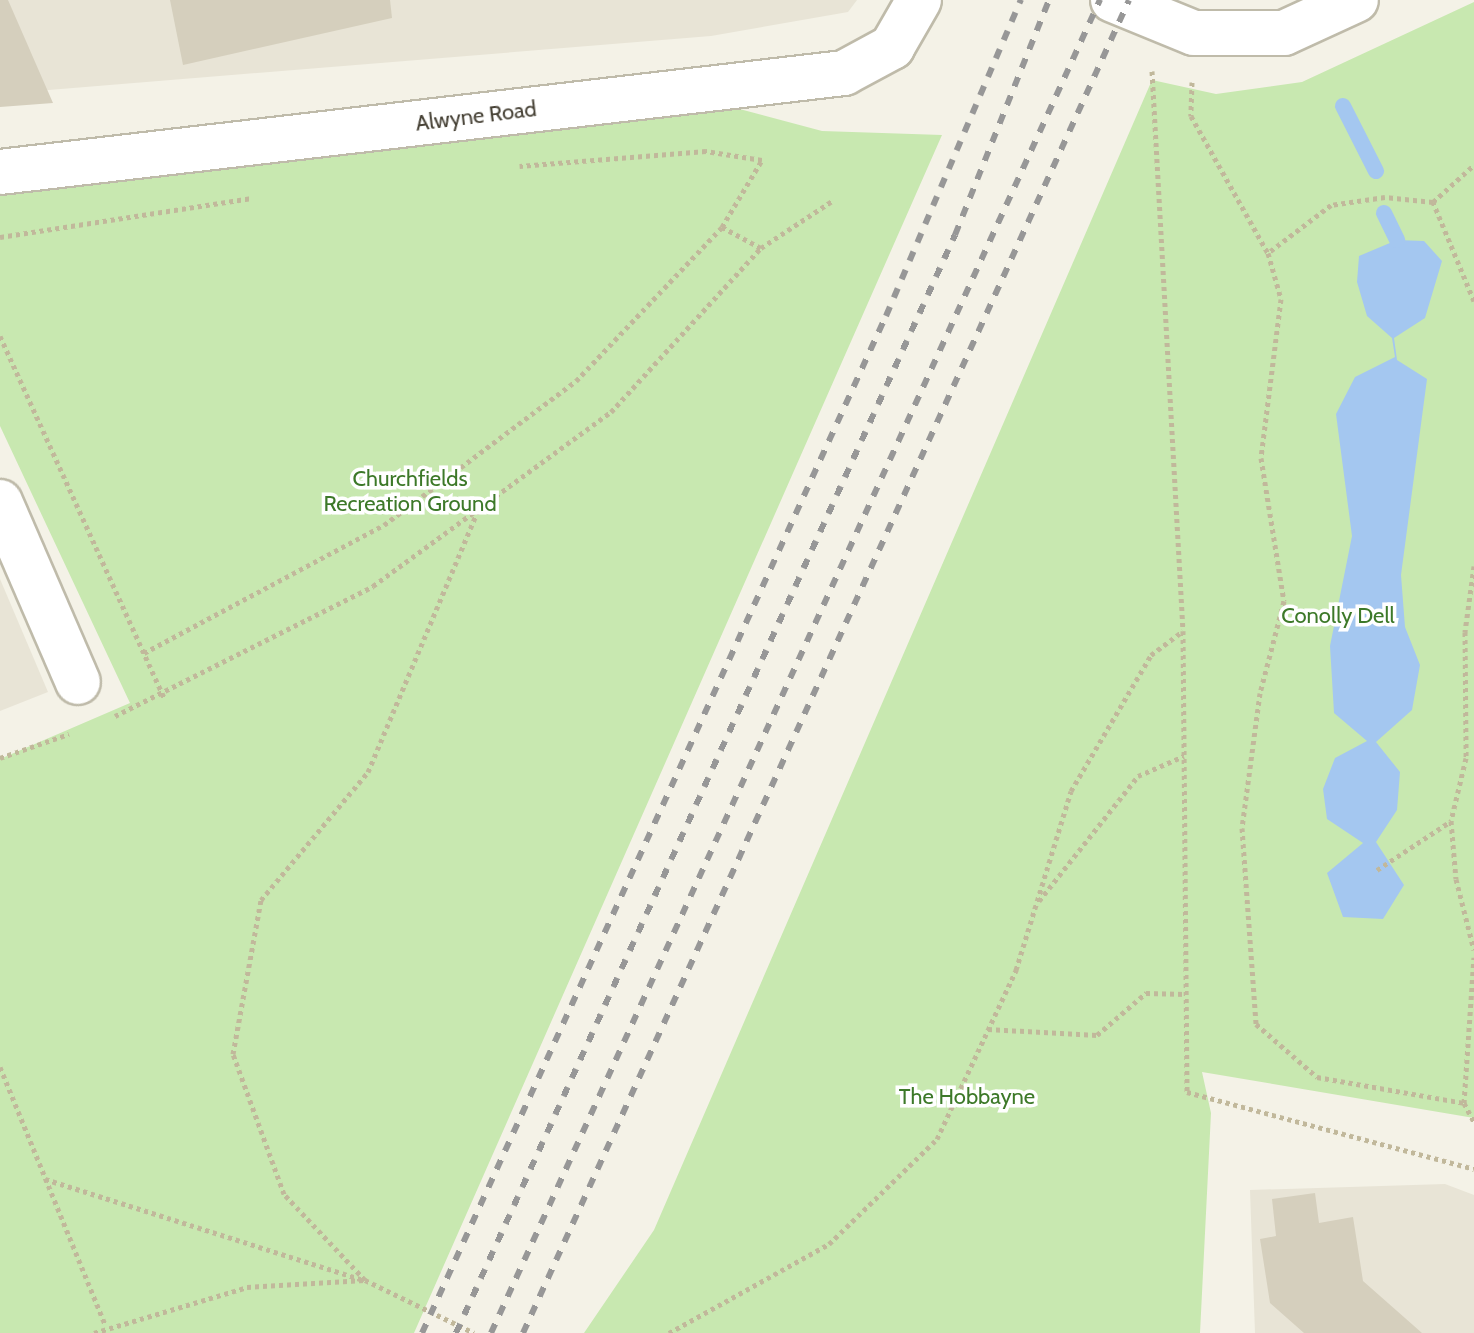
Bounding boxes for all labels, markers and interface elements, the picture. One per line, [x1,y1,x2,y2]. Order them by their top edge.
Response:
street label: Alwyne Road [414,95,538,137]
park label: Churchfields Recreation Ground [323,465,497,516]
park label: Conolly Dell [1281,603,1395,629]
park label: The Hobbayne [899,1084,1035,1110]

